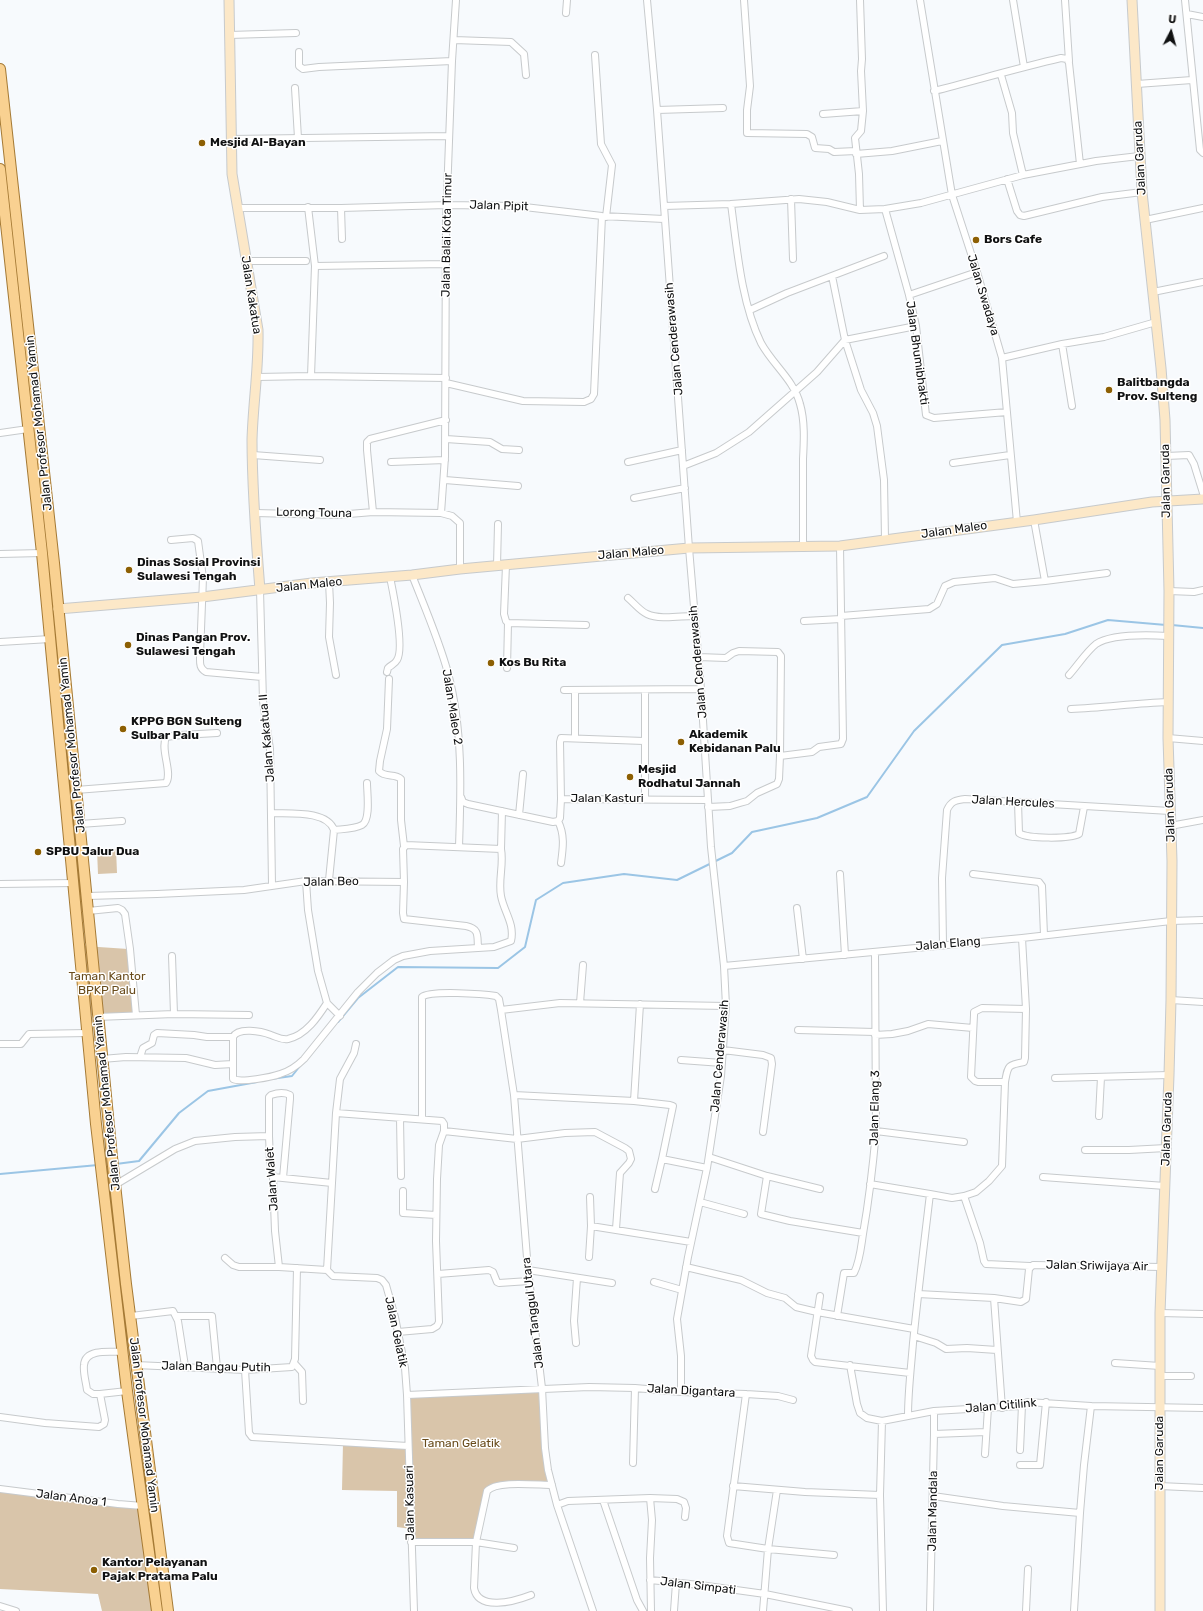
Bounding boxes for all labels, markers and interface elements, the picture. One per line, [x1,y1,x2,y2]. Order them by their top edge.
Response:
north arrow [1151,12,1191,52]
text: U [1168,13,1177,26]
street label: Jalan Garuda [1131,121,1149,195]
place label: Mesjid Al-Bayan [210,136,306,150]
marker: Mesjid Al-Bayan [197,138,207,148]
street label: Jalan Balai Kota Timur [439,173,455,297]
street label: Jalan Pipit [469,198,529,214]
place label: Bors Cafe [984,233,1042,247]
marker: Bors Cafe [971,235,981,245]
street label: Jalan Swadaya [964,253,1002,337]
street label: Jalan Kakatua [238,255,264,335]
street label: Jalan Cenderawasih [662,282,686,396]
street label: Jalan Bhumibhakti [903,300,931,406]
street label: Jalan Profesor Mohamad Yamin [23,335,55,511]
place label: Balitbangda Prov. Sulteng [1117,376,1197,404]
marker: Balitbangda Prov. Sulteng [1104,385,1114,395]
street label: Jalan Garuda [1158,444,1174,518]
street label: Lorong Touna [276,505,352,521]
street label: Jalan Maleo [920,518,988,542]
street label: Jalan Maleo [597,543,665,563]
place label: Dinas Sosial Provinsi Sulawesi Tengah [137,556,260,584]
marker: Dinas Sosial Provinsi Sulawesi Tengah [124,565,134,575]
street label: Jalan Maleo [275,574,343,596]
street label: Jalan Cenderawasih [686,605,710,719]
place label: Dinas Pangan Prov. Sulawesi Tengah [136,631,250,659]
marker: Dinas Pangan Prov. Sulawesi Tengah [123,640,133,650]
place label: Kos Bu Rita [499,656,566,670]
street label: Jalan Profesor Mohamad Yamin [56,657,88,833]
marker: Kos Bu Rita [486,658,496,668]
street label: Jalan Maleo 2 [439,668,465,746]
street label: Jalan Kakatua II [256,693,278,783]
place label: KPPG BGN Sulteng Sulbar Palu [131,715,242,743]
marker: KPPG BGN Sulteng Sulbar Palu [118,724,128,734]
place label: Akademik Kebidanan Palu [689,728,781,756]
marker: Akademik Kebidanan Palu [676,737,686,747]
place label: Mesjid Rodhatul Jannah [638,763,741,791]
street label: Jalan Garuda [1162,768,1178,842]
marker: Mesjid Rodhatul Jannah [625,772,635,782]
street label: Jalan Kasturi [570,792,644,806]
street label: Jalan Hercules [971,793,1055,811]
place label: SPBU Jalur Dua [46,845,139,859]
marker: SPBU Jalur Dua [33,847,43,857]
street label: Jalan Beo [303,874,359,890]
street label: Jalan Elang [915,934,981,954]
park label: Taman Kantor BPKP Palu [68,970,146,998]
street label: Jalan Cenderawasih [708,999,732,1113]
street label: Jalan Profesor Mohamad Yamin [91,1015,123,1191]
street label: Jalan Elang 3 [867,1070,883,1146]
street label: Jalan Garuda [1159,1092,1175,1166]
street label: Jalan Walet [263,1146,281,1212]
street label: Jalan Tanggul Utara [519,1257,547,1369]
street label: Jalan Sriwijaya Air [1046,1258,1148,1274]
street label: Jalan Gelatik [381,1295,411,1369]
street label: Jalan Profesor Mohamad Yamin [126,1337,162,1513]
street label: Jalan Bangau Putih [161,1359,271,1375]
street label: Jalan Digantara [646,1381,736,1401]
street label: Jalan Citilink [965,1396,1037,1416]
street label: Jalan Garuda [1153,1416,1167,1490]
park label: Taman Gelatik [422,1437,500,1451]
street label: Jalan Kasuari [402,1465,418,1541]
street label: Jalan Mandala [925,1471,941,1551]
street label: Jalan Anoa 1 [35,1487,107,1509]
place label: Kantor Pelayanan Pajak Pratama Palu [102,1556,218,1584]
marker: Kantor Pelayanan Pajak Pratama Palu [89,1565,99,1575]
street label: Jalan Simpati [659,1574,737,1598]

